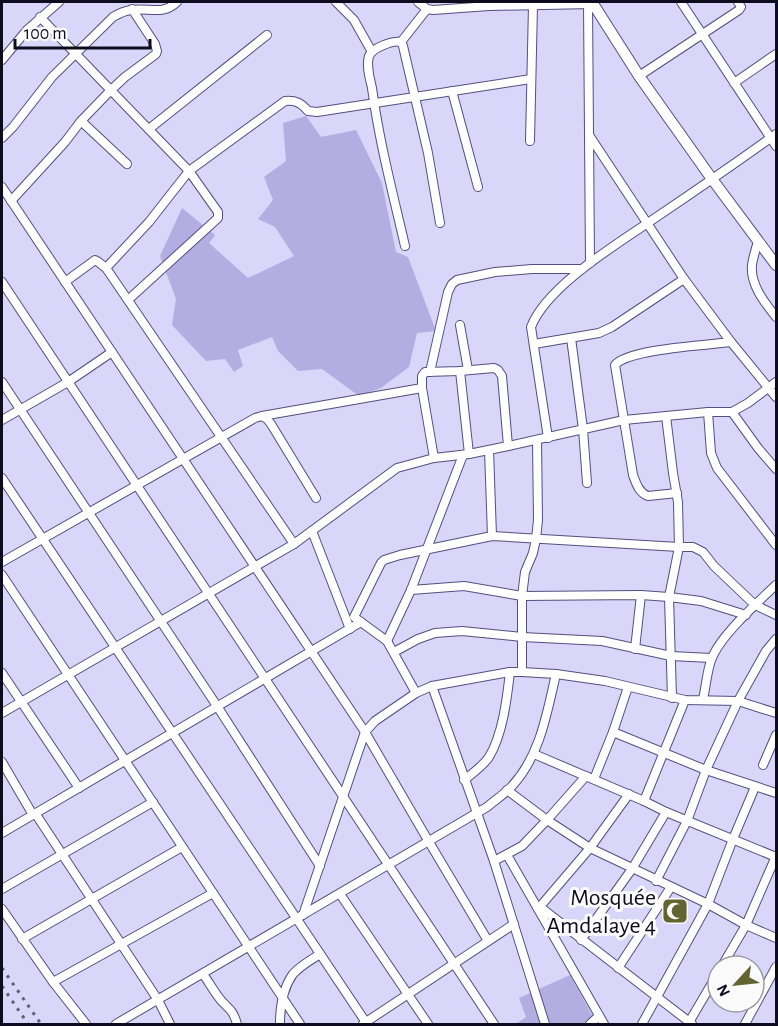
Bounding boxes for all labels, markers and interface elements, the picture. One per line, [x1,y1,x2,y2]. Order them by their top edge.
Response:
scale bar [15,12,150,50]
text: 100 m [24,25,67,43]
place label: Mosquée Amdalaye 4 [546,886,656,938]
mosque icon: Mosquée Amdalaye 4 [660,896,690,926]
north arrow [706,954,766,1014]
text: N [714,982,733,999]

